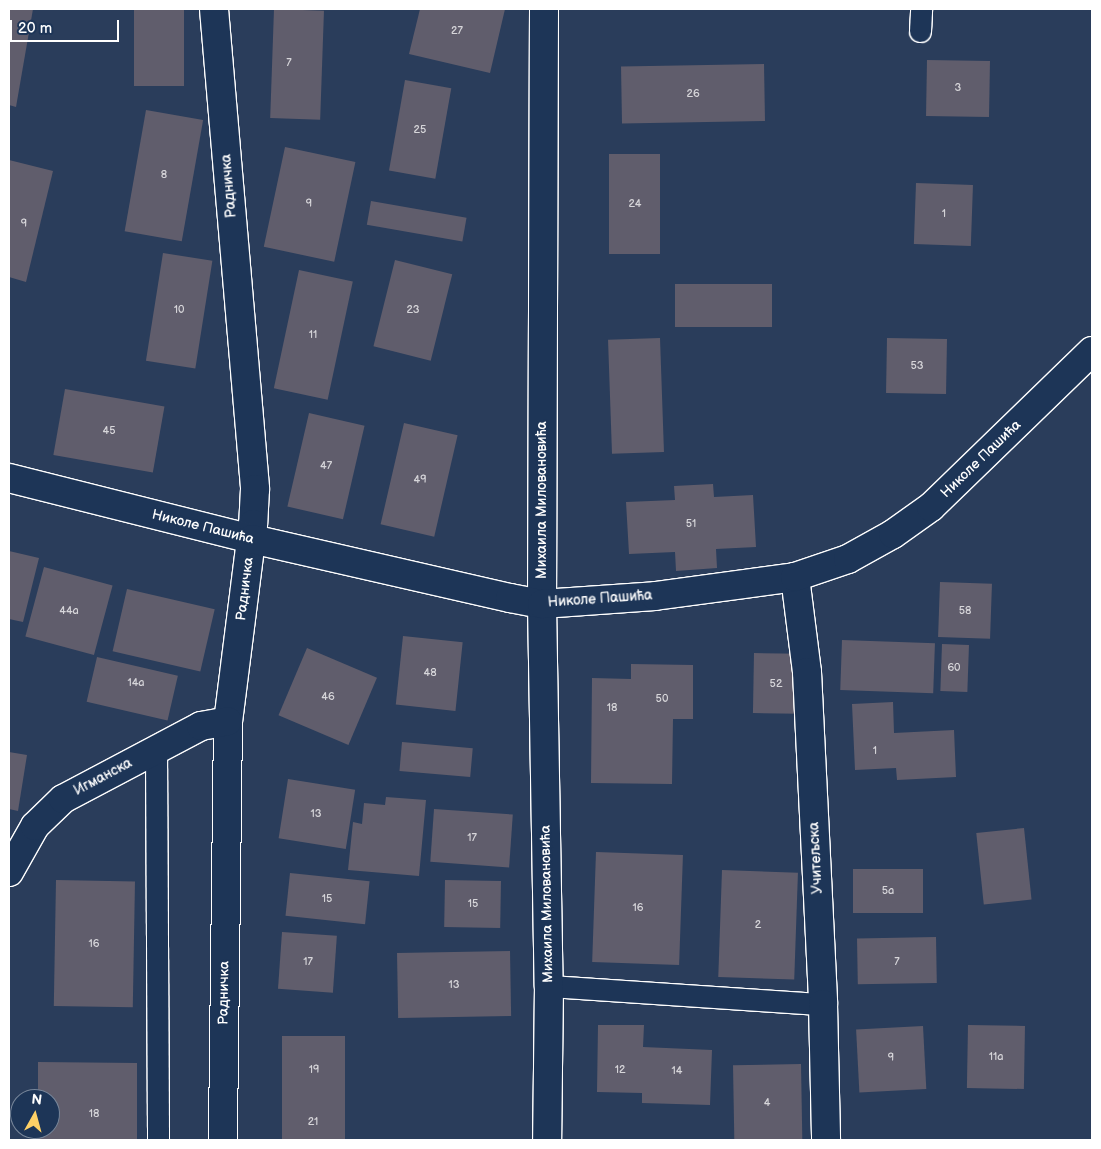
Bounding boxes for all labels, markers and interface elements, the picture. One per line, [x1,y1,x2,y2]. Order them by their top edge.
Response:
scale bar [12,10,121,42]
text: 20 m [18,19,52,38]
house number: 27 [451,24,463,38]
house number: 7 [286,56,292,70]
house number: 3 [955,81,961,95]
house number: 26 [686,87,700,101]
house number: 25 [414,123,426,137]
street label: Радничка [218,153,240,219]
house number: 8 [161,168,167,182]
house number: 9 [306,197,312,211]
house number: 24 [628,197,642,211]
house number: 1 [942,207,946,221]
house number: 9 [21,217,27,231]
house number: 10 [174,303,184,317]
house number: 23 [406,303,420,317]
house number: 11 [309,328,317,342]
house number: 53 [910,359,924,373]
street label: Николе Пашића [938,417,1024,501]
street label: Михаила Миловановића [534,421,550,579]
house number: 45 [102,424,116,438]
house number: 47 [320,459,332,473]
house number: 49 [413,473,427,487]
street label: Николе Пашића [150,506,256,548]
house number: 51 [686,517,696,531]
street label: Радничка [233,556,257,622]
street label: Николе Пашића [547,587,653,611]
house number: 44a [59,604,79,618]
house number: 58 [959,604,971,618]
house number: 60 [947,661,961,675]
house number: 48 [423,666,437,680]
house number: 14a [127,676,145,690]
house number: 52 [770,677,782,691]
house number: 46 [321,690,335,704]
house number: 50 [656,692,668,706]
house number: 18 [607,701,617,715]
house number: 1 [873,744,877,758]
street label: Игманска [71,755,135,799]
house number: 13 [310,807,322,821]
street label: Учитељска [806,821,826,895]
street label: Михаила Миловановића [537,825,557,983]
house number: 17 [467,831,477,845]
house number: 5a [882,884,894,898]
house number: 15 [322,892,332,906]
house number: 15 [468,897,478,911]
house number: 16 [633,901,643,915]
house number: 2 [755,918,761,932]
house number: 16 [89,937,99,951]
house number: 17 [303,955,313,969]
house number: 7 [894,955,900,969]
street label: Радничка [215,961,233,1025]
house number: 13 [448,978,460,992]
house number: 11a [989,1050,1003,1064]
house number: 9 [888,1051,894,1065]
house number: 19 [309,1063,319,1077]
house number: 12 [615,1063,625,1077]
house number: 14 [672,1064,682,1078]
north arrow [10,1089,60,1139]
text: N [31,1091,43,1109]
house number: 4 [764,1096,770,1110]
house number: 18 [89,1107,99,1121]
house number: 21 [308,1115,318,1129]

